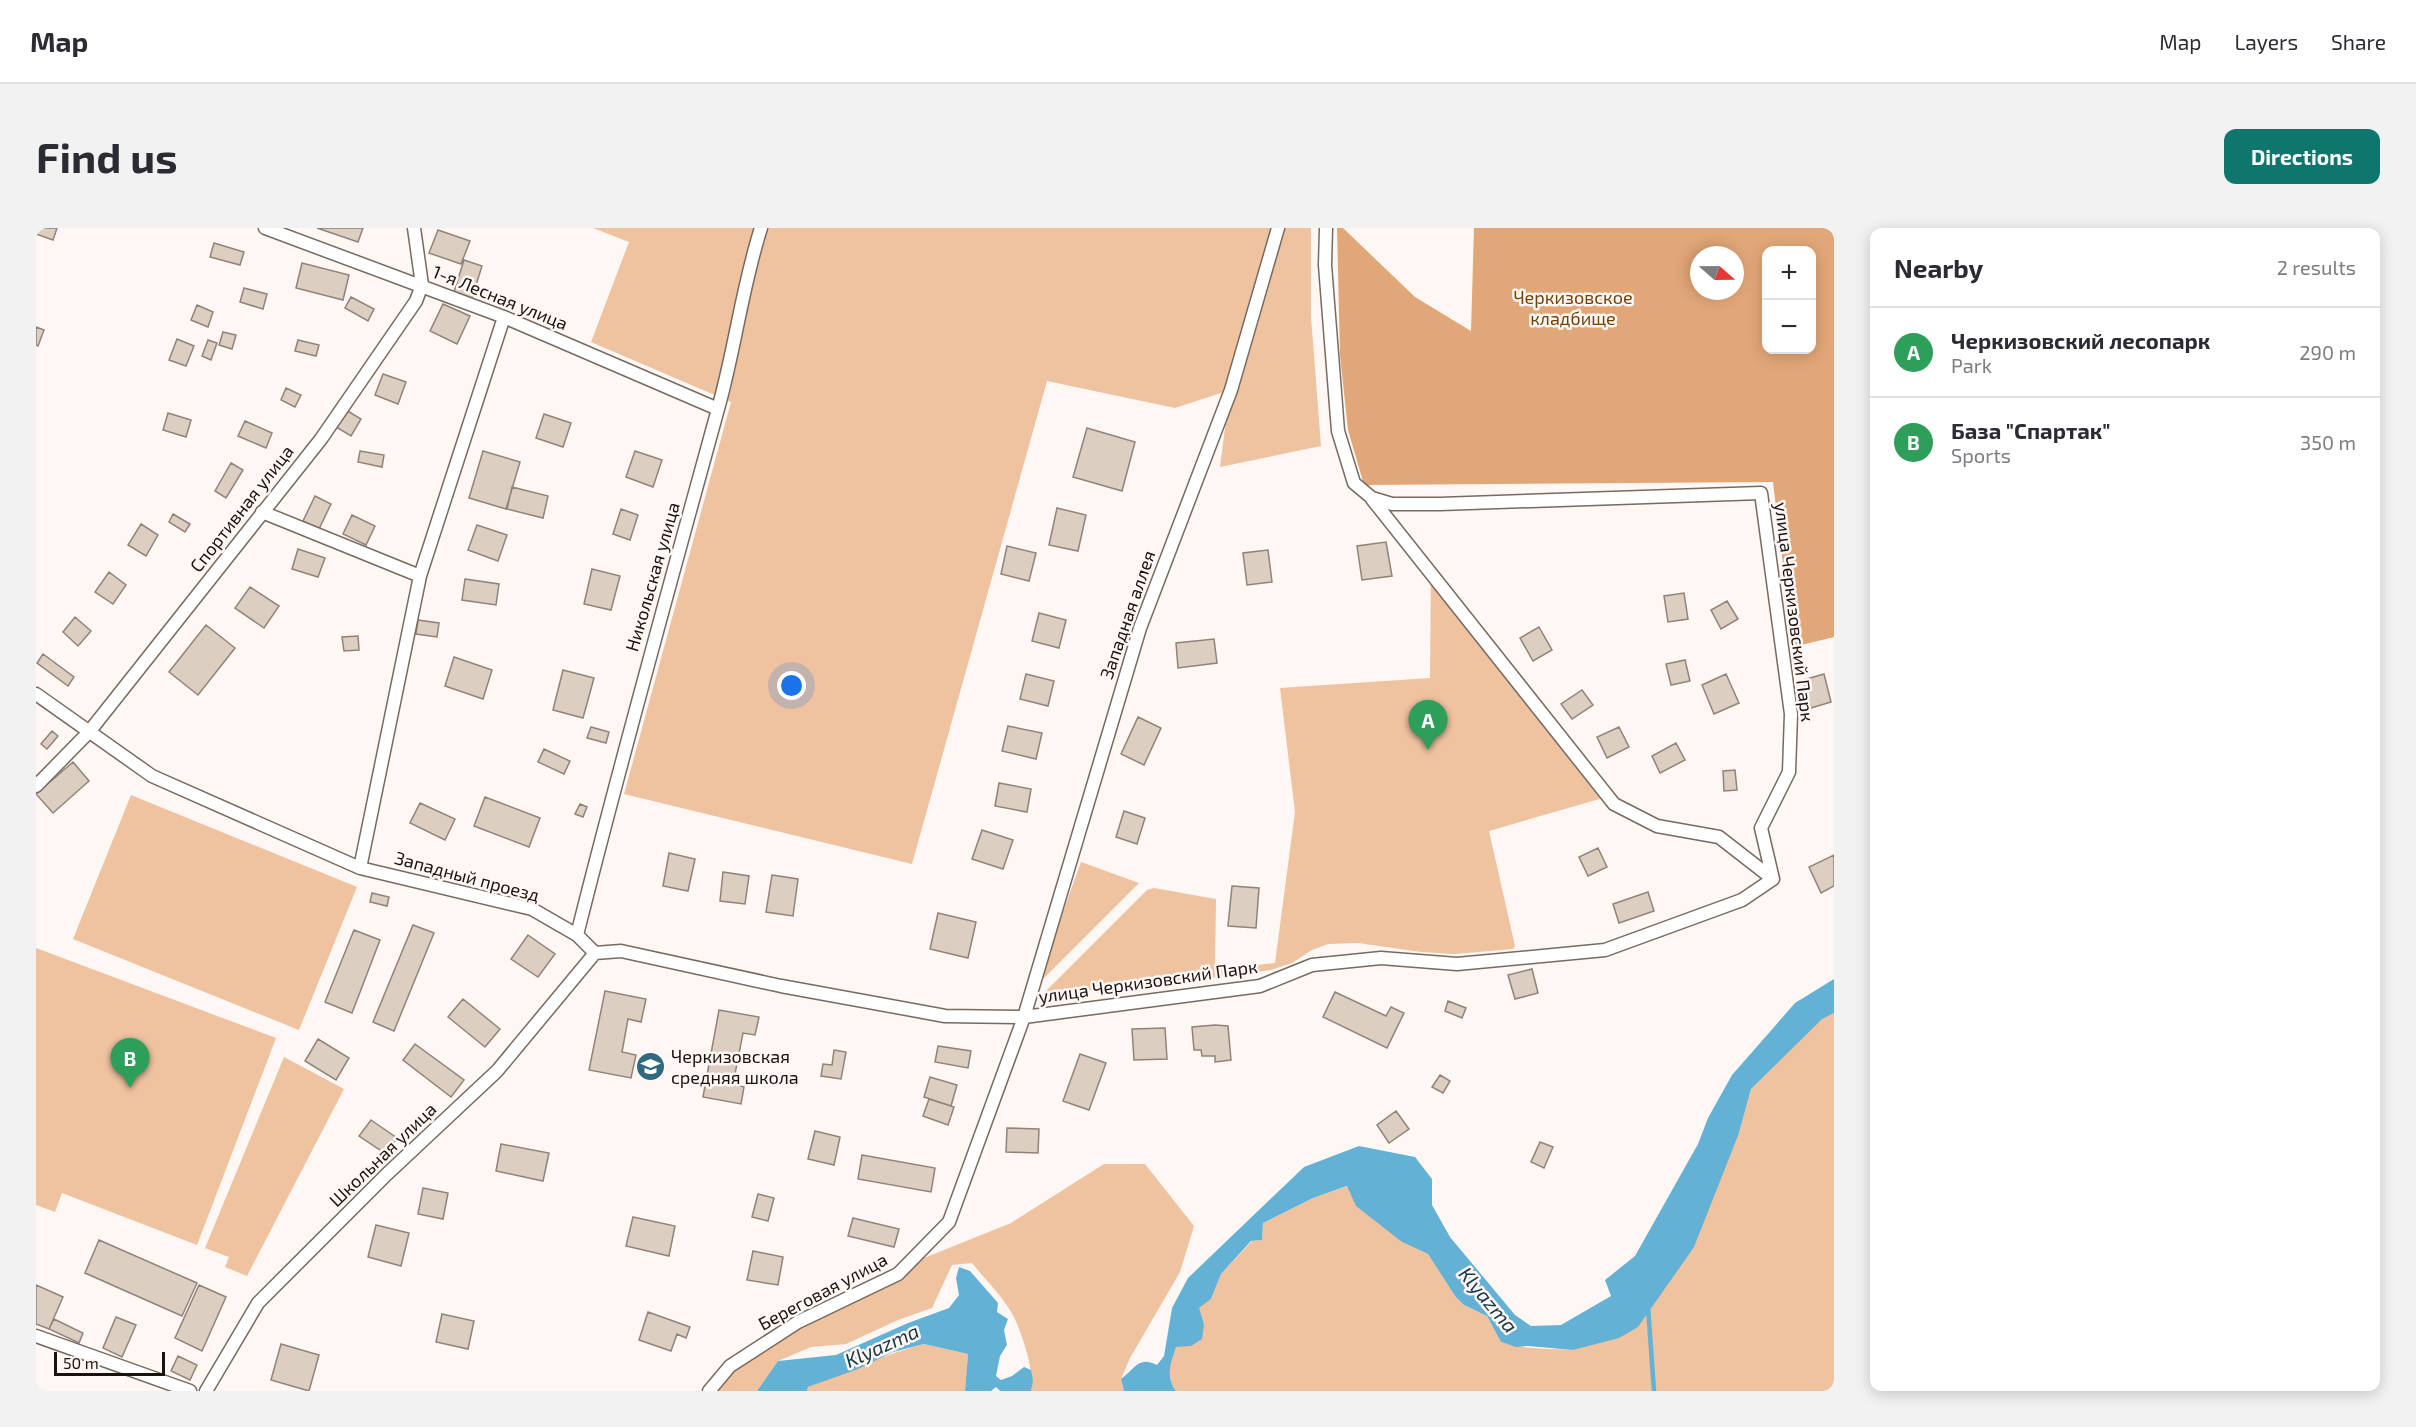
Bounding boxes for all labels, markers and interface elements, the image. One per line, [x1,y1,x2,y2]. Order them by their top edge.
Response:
text: Map [30,24,88,58]
text: Map [2159,29,2201,54]
text: Layers [2234,29,2298,54]
text: Share [2331,29,2386,54]
button: Directions [2224,129,2380,184]
text: Find us [36,131,178,181]
north arrow [1690,246,1744,300]
map controls [1762,246,1816,354]
button: + [1762,246,1816,300]
text: Nearby [1894,252,1983,283]
text: 2 results [2277,255,2356,279]
street label: 1-я Лесная улица [430,260,571,334]
park label: Черкизовское кладбище [1513,286,1633,329]
button: − [1762,300,1816,354]
text: Черкизовский лесопарк [1951,327,2210,353]
text: A [1907,340,1920,364]
text: 290 m [2299,340,2356,364]
text: Park [1951,353,1992,377]
text: База "Спартак" [1951,417,2111,443]
text: B [1907,430,1920,454]
text: 350 m [2300,430,2356,454]
street label: Спортивная улица [185,440,298,576]
text: Sports [1951,443,2011,467]
street label: Никольская улица [620,500,684,654]
street label: улица Черкизовский Парк [1771,501,1819,723]
street label: Западная аллея [1095,547,1159,682]
your location [777,671,806,700]
pin: A [1408,700,1448,750]
street label: Западный проезд [392,846,542,906]
street label: улица Черкизовский Парк [1037,955,1259,1007]
pin: B [110,1038,149,1088]
place label: Черкизовская средняя школа [671,1045,799,1088]
school or university icon: Черкизовская средняя школа [634,1051,666,1083]
street label: Школьная улица [324,1098,440,1211]
street label: Береговая улица [754,1248,891,1334]
water label: Klyazma [1454,1262,1523,1338]
water label: Klyazma [841,1318,923,1373]
scale bar [54,1349,165,1376]
text: 50 m [63,1353,99,1372]

